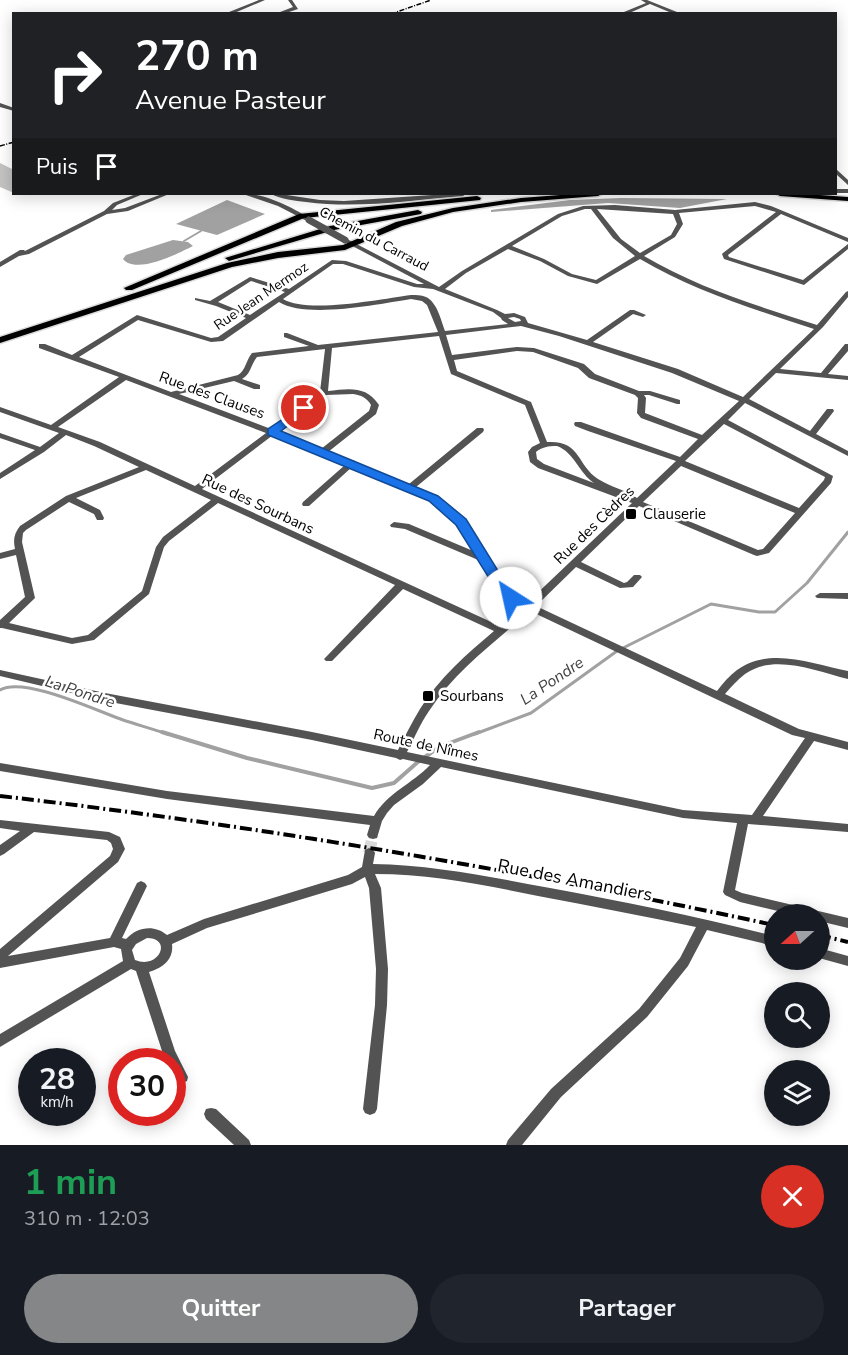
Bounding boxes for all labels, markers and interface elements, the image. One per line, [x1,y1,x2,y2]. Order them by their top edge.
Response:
text: 270 m [135,28,259,85]
icon: right [36,36,114,114]
text: Avenue Pasteur [135,82,326,119]
icon: arrive [90,150,123,183]
text: Puis [36,152,78,182]
street label: Chemin du Carraud [316,202,432,276]
street label: Rue Jean Mermoz [210,257,312,335]
street label: Rue des Clauses [156,367,268,423]
pin [278,382,329,433]
icon: arrive [287,391,320,424]
street label: Rue des Sourbans [199,469,317,539]
street label: Rue des Cèdres [549,481,639,569]
place label: Clauserie [643,504,706,524]
marker: Clauserie [624,507,638,521]
position arrow [479,566,543,630]
water label: La Pondre [516,651,589,710]
water label: La Pondre [42,670,118,714]
place label: Sourbans [440,686,504,706]
marker: Sourbans [421,689,435,703]
street label: Route de Nîmes [372,724,480,766]
street label: Rue des Amandiers [496,853,654,907]
north arrow [764,904,830,970]
map controls [764,904,830,1126]
button: search [764,982,830,1048]
speed limit sign: 30 [108,1048,186,1126]
text: 28 [39,1059,75,1100]
button: layers [764,1060,830,1126]
text: km/h [40,1092,74,1112]
text: 1 min [24,1158,117,1207]
button: close [761,1165,824,1228]
text: 310 m · 12:03 [24,1205,150,1232]
button: Quitter [24,1274,418,1343]
button: Partager [430,1274,824,1343]

